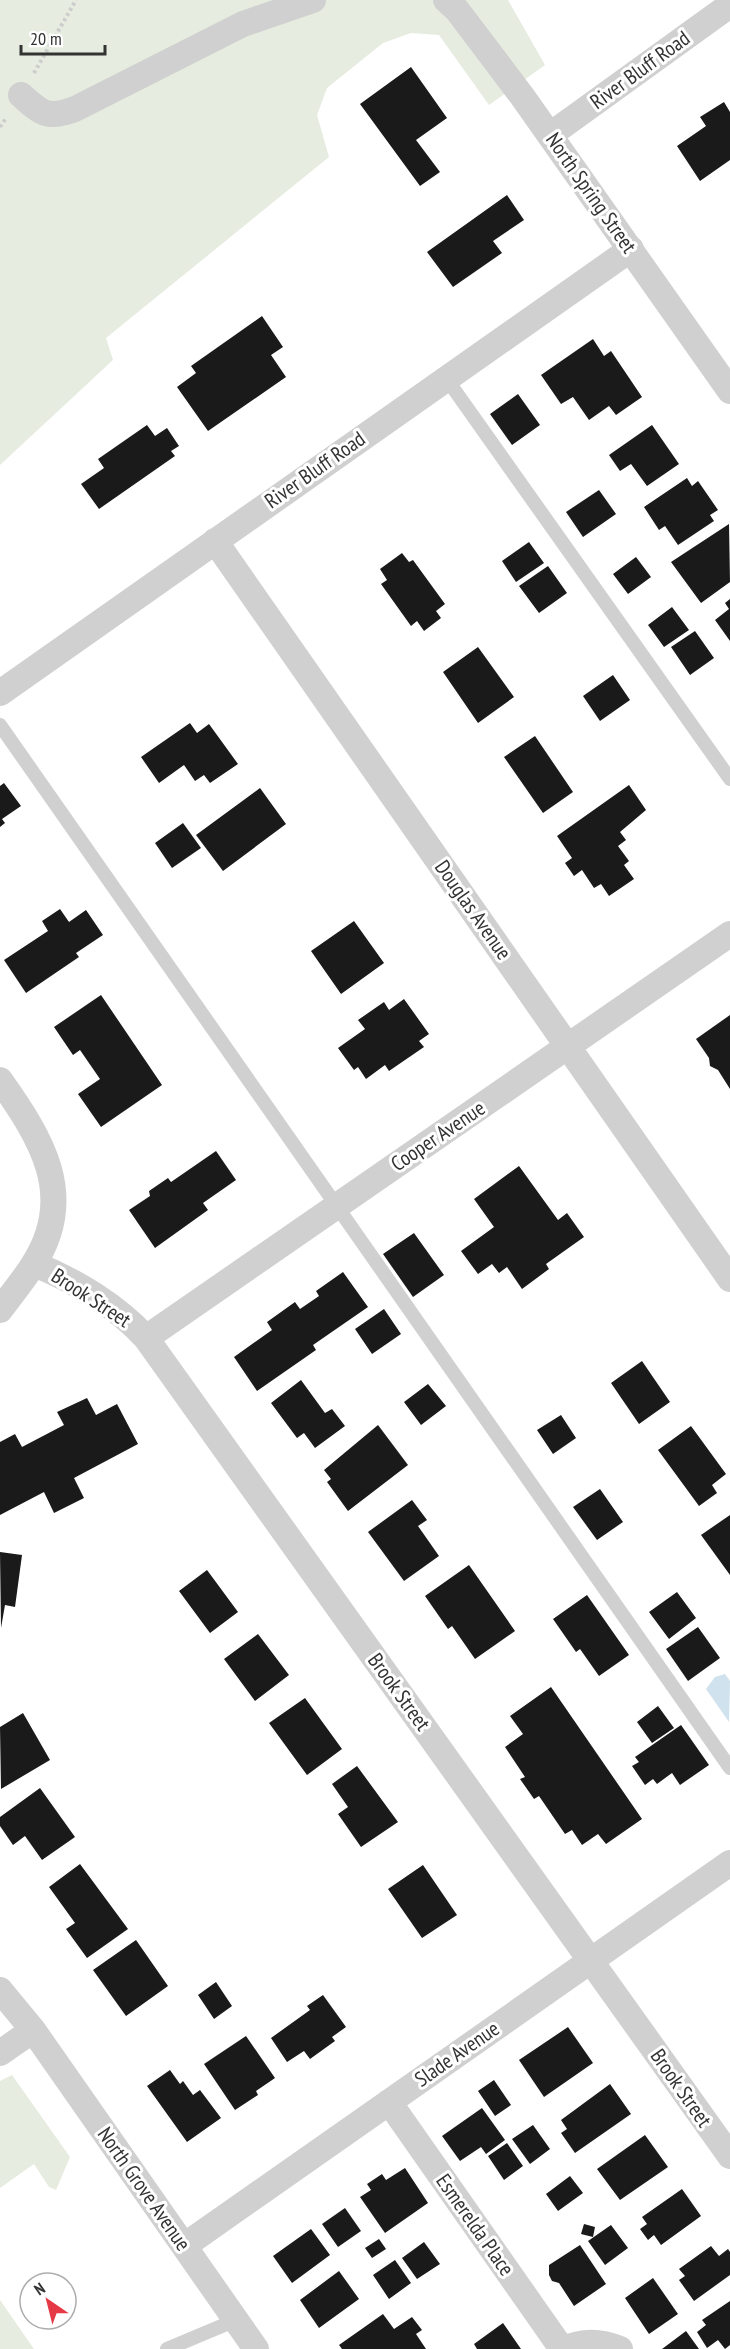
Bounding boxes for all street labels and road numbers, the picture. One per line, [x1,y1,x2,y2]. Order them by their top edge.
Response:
street label: River Bluff Road [585,24,695,115]
street label: North Spring Street [540,127,643,258]
street label: River Bluff Road [259,425,370,514]
street label: Douglas Avenue [429,855,518,965]
street label: Cooper Avenue [386,1094,490,1177]
street label: Brook Street [46,1262,136,1333]
street label: Brook Street [362,1648,437,1736]
street label: Slade Avenue [409,2015,504,2092]
street label: Brook Street [645,2043,718,2132]
street label: North Grove Avenue [92,2122,197,2256]
street label: Esmerelda Place [430,2169,520,2281]

